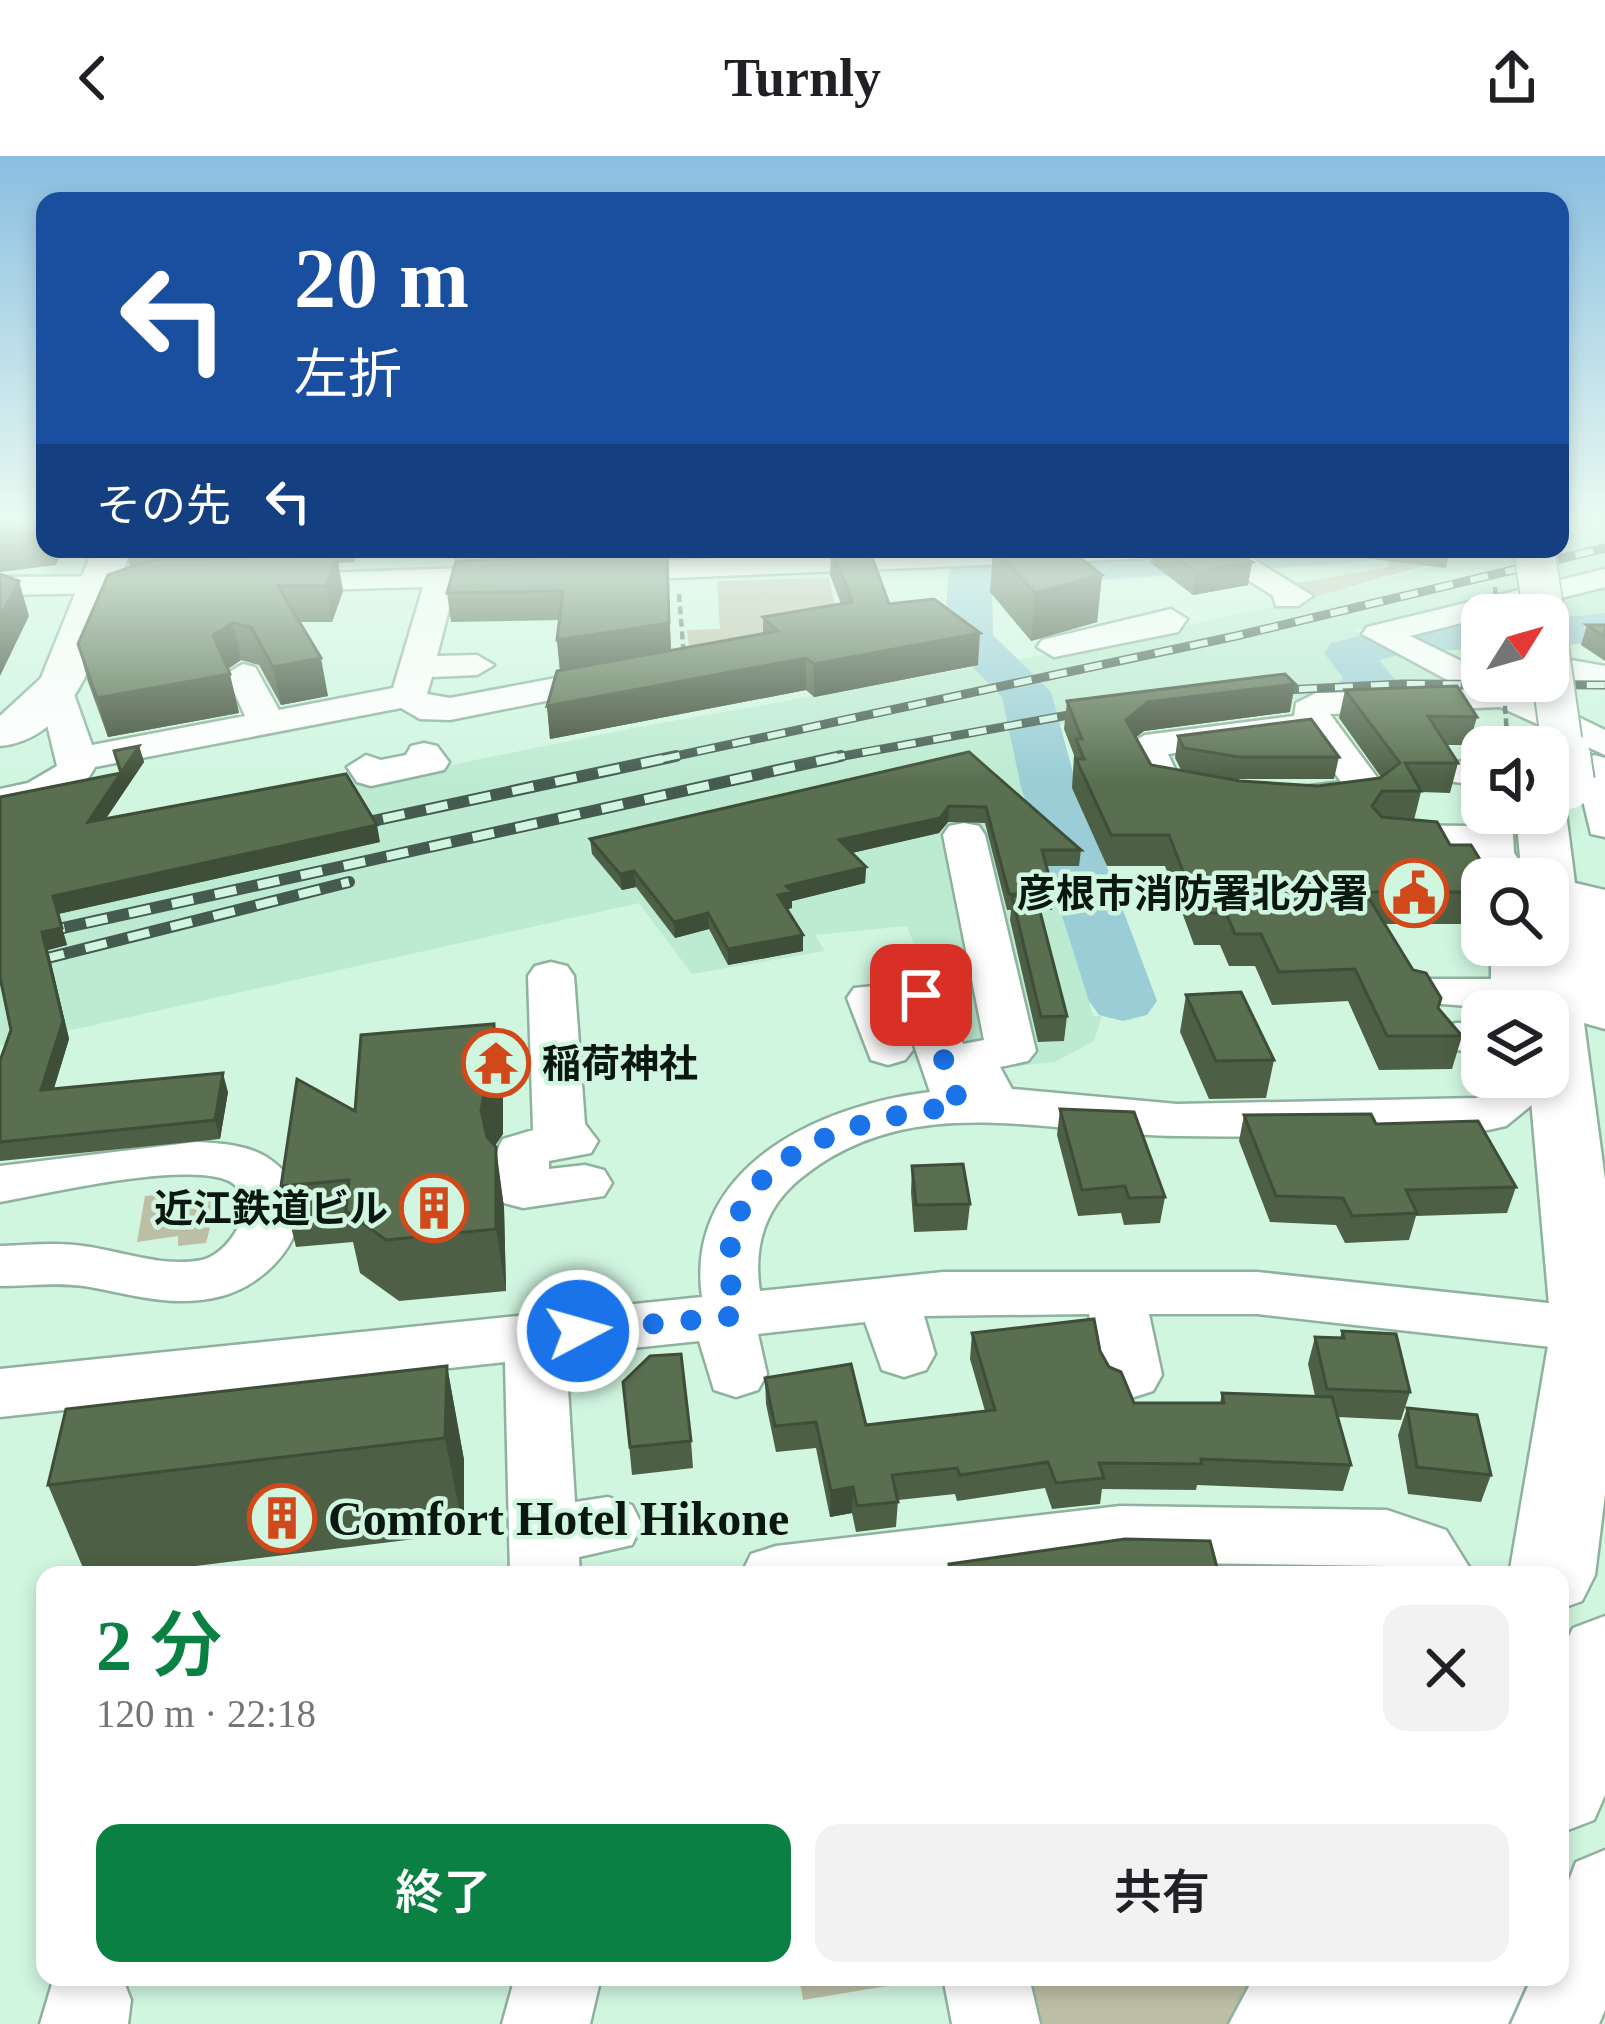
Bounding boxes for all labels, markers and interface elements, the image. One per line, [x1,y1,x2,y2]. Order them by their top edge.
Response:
icon: back [60,45,126,111]
icon: share [1479,45,1545,111]
text: Turnly [724,48,881,108]
text: 20 m [294,232,469,325]
icon: left [96,240,252,396]
text: 左折 [294,345,402,405]
icon: left [255,468,321,534]
text: その先 [96,481,231,531]
north arrow [1461,594,1569,702]
map controls [1461,594,1569,1098]
button: sound [1461,726,1569,834]
public building icon: 彦根市消防署北分署 [1379,858,1449,928]
button: search [1461,858,1569,966]
place label: 彦根市消防署北分署 [1017,872,1368,915]
pin [870,944,972,1046]
icon: arrive [888,962,954,1028]
button: layers [1461,990,1569,1098]
temple icon: 稲荷神社 [461,1028,531,1098]
place label: 稲荷神社 [542,1042,698,1085]
building icon: 近江鉄道ビル [399,1173,469,1243]
place label: 近江鉄道ビル [154,1187,388,1230]
position arrow [515,1268,641,1394]
building icon: Comfort Hotel Hikone [247,1483,317,1553]
place label: Comfort Hotel Hikone [328,1492,789,1545]
button: close [1383,1605,1509,1731]
text: 2 分 [96,1606,222,1686]
text: 120 m · 22:18 [96,1692,316,1735]
button: 終了 [96,1824,791,1962]
button: 共有 [815,1824,1509,1962]

